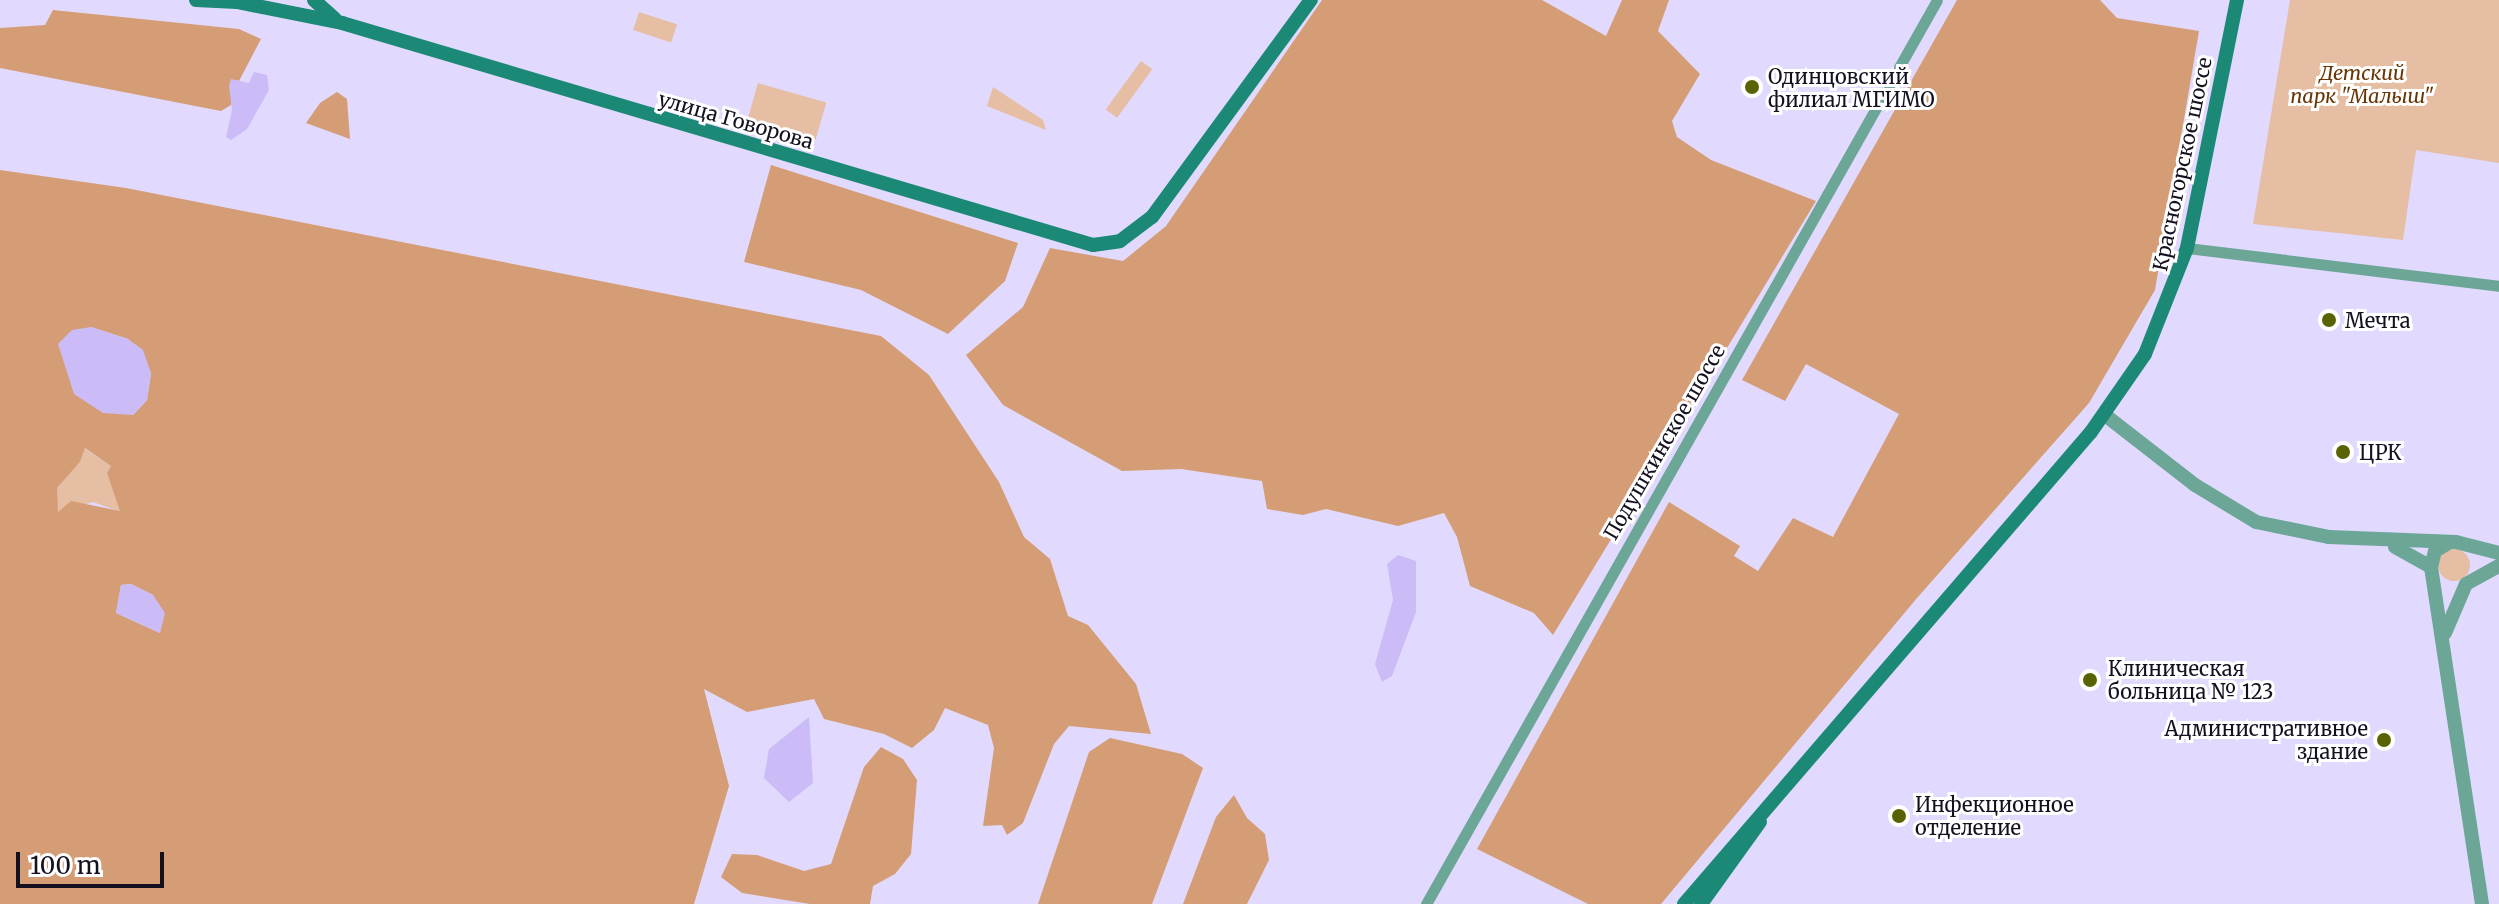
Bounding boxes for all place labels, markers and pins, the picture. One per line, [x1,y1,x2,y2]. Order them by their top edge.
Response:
place label: Одинцовский филиал МГИМО [1768,64,1935,111]
marker: Одинцовский филиал МГИМО [1743,78,1761,96]
place label: Мечта [2345,308,2410,332]
marker: Мечта [2320,311,2338,329]
place label: ЦРК [2359,440,2401,464]
marker: ЦРК [2334,443,2352,461]
place label: Клиническая больница № 123 [2108,656,2273,703]
marker: Клиническая больница № 123 [2079,669,2101,691]
place label: Административное здание [2164,716,2368,763]
marker: Административное здание [2375,731,2393,749]
place label: Инфекционное отделение [1915,792,2074,839]
marker: Инфекционное отделение [1890,807,1908,825]

